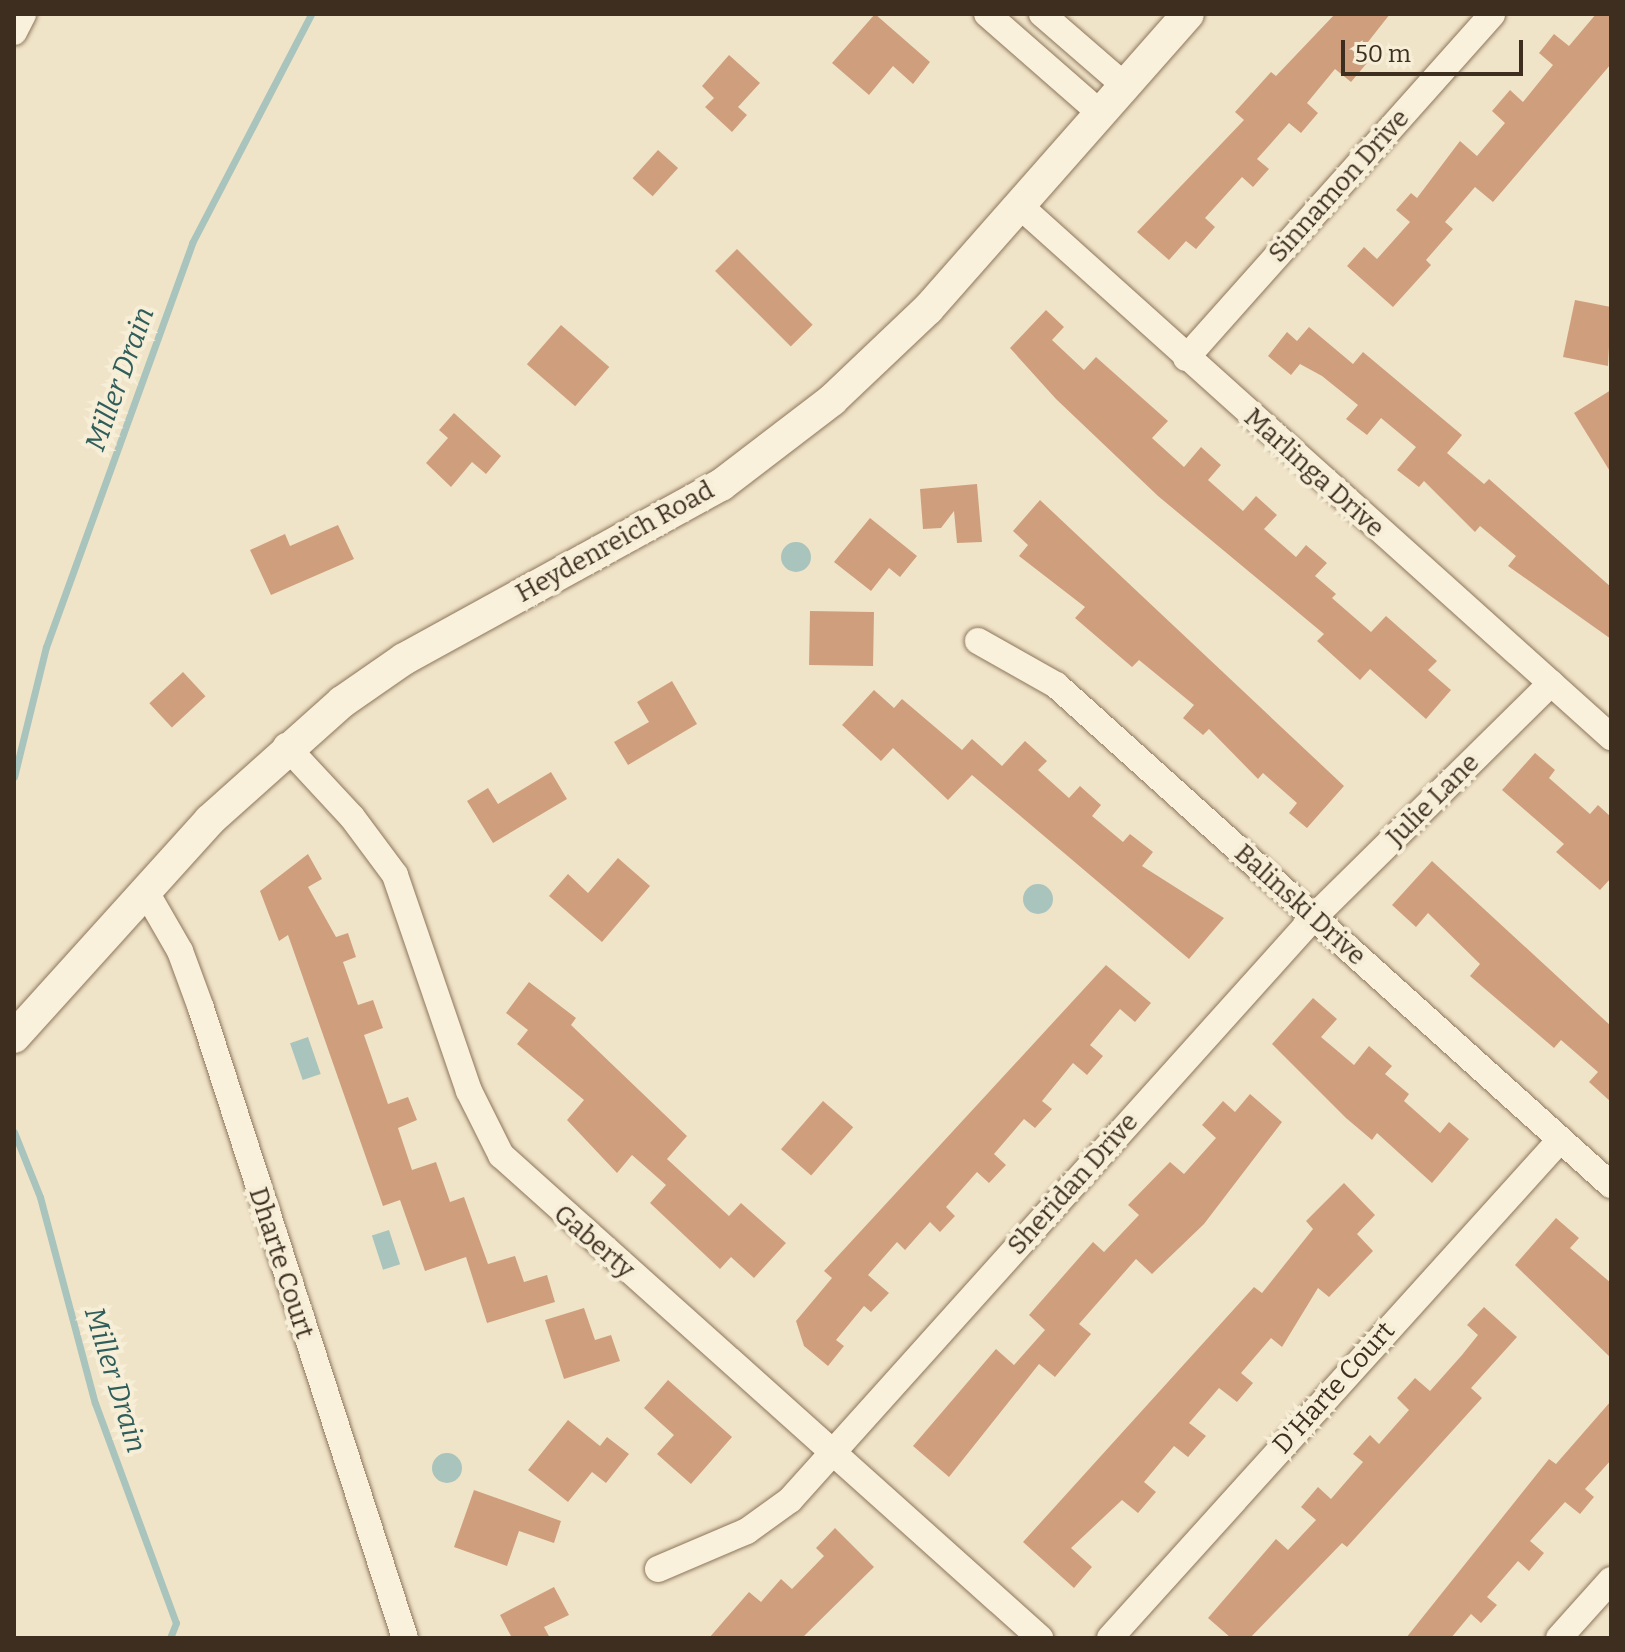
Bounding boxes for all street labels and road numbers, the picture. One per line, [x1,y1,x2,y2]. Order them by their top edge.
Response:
street label: Sinnamon Drive [1262,103,1416,269]
street label: Marlinga Drive [1238,402,1390,544]
street label: Heydenreich Road [511,475,719,609]
street label: Julie Lane [1380,747,1486,853]
street label: Balinski Drive [1228,838,1372,972]
street label: Sheridan Drive [1001,1107,1145,1261]
street label: Dharte Court [242,1184,320,1342]
street label: Gaberty [547,1198,641,1286]
street label: D'Harte Court [1267,1316,1401,1460]

